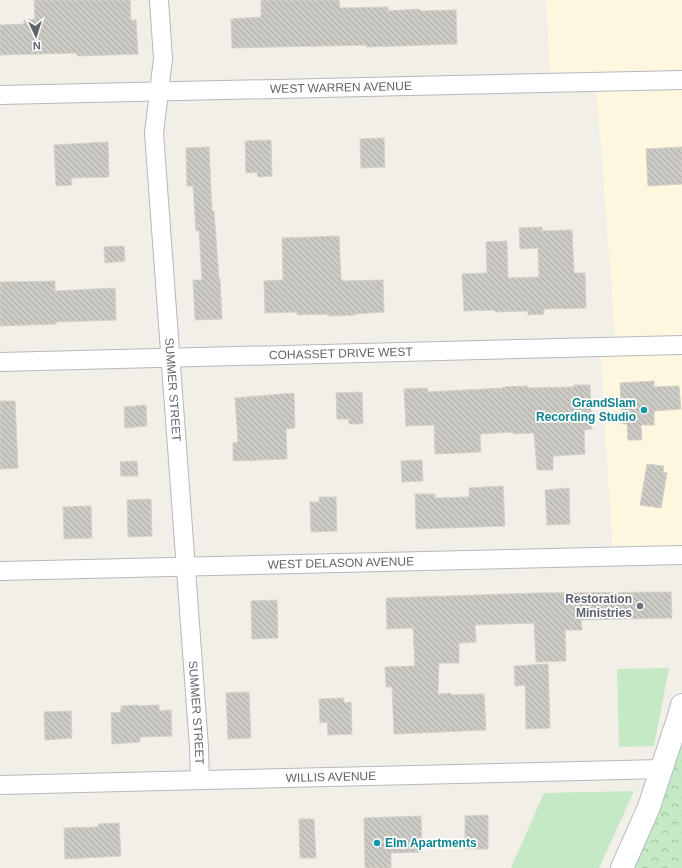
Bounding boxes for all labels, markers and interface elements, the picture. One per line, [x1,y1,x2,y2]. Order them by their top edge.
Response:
north arrow [16,16,56,56]
text: N [32,40,41,52]
street label: WEST WARREN AVENUE [270,79,412,96]
street label: SUMMER STREET [162,337,184,443]
street label: COHASSET DRIVE WEST [269,345,414,362]
place label: GrandSlam Recording Studio [536,396,636,424]
marker: GrandSlam Recording Studio [639,405,649,415]
street label: WEST DELASON AVENUE [268,554,414,572]
place label: Restoration Ministries [565,592,632,620]
marker: Restoration Ministries [635,601,645,611]
street label: SUMMER STREET [186,660,207,766]
street label: WILLIS AVENUE [285,769,376,785]
place label: Elm Apartments [385,836,477,850]
marker: Elm Apartments [372,838,382,848]

